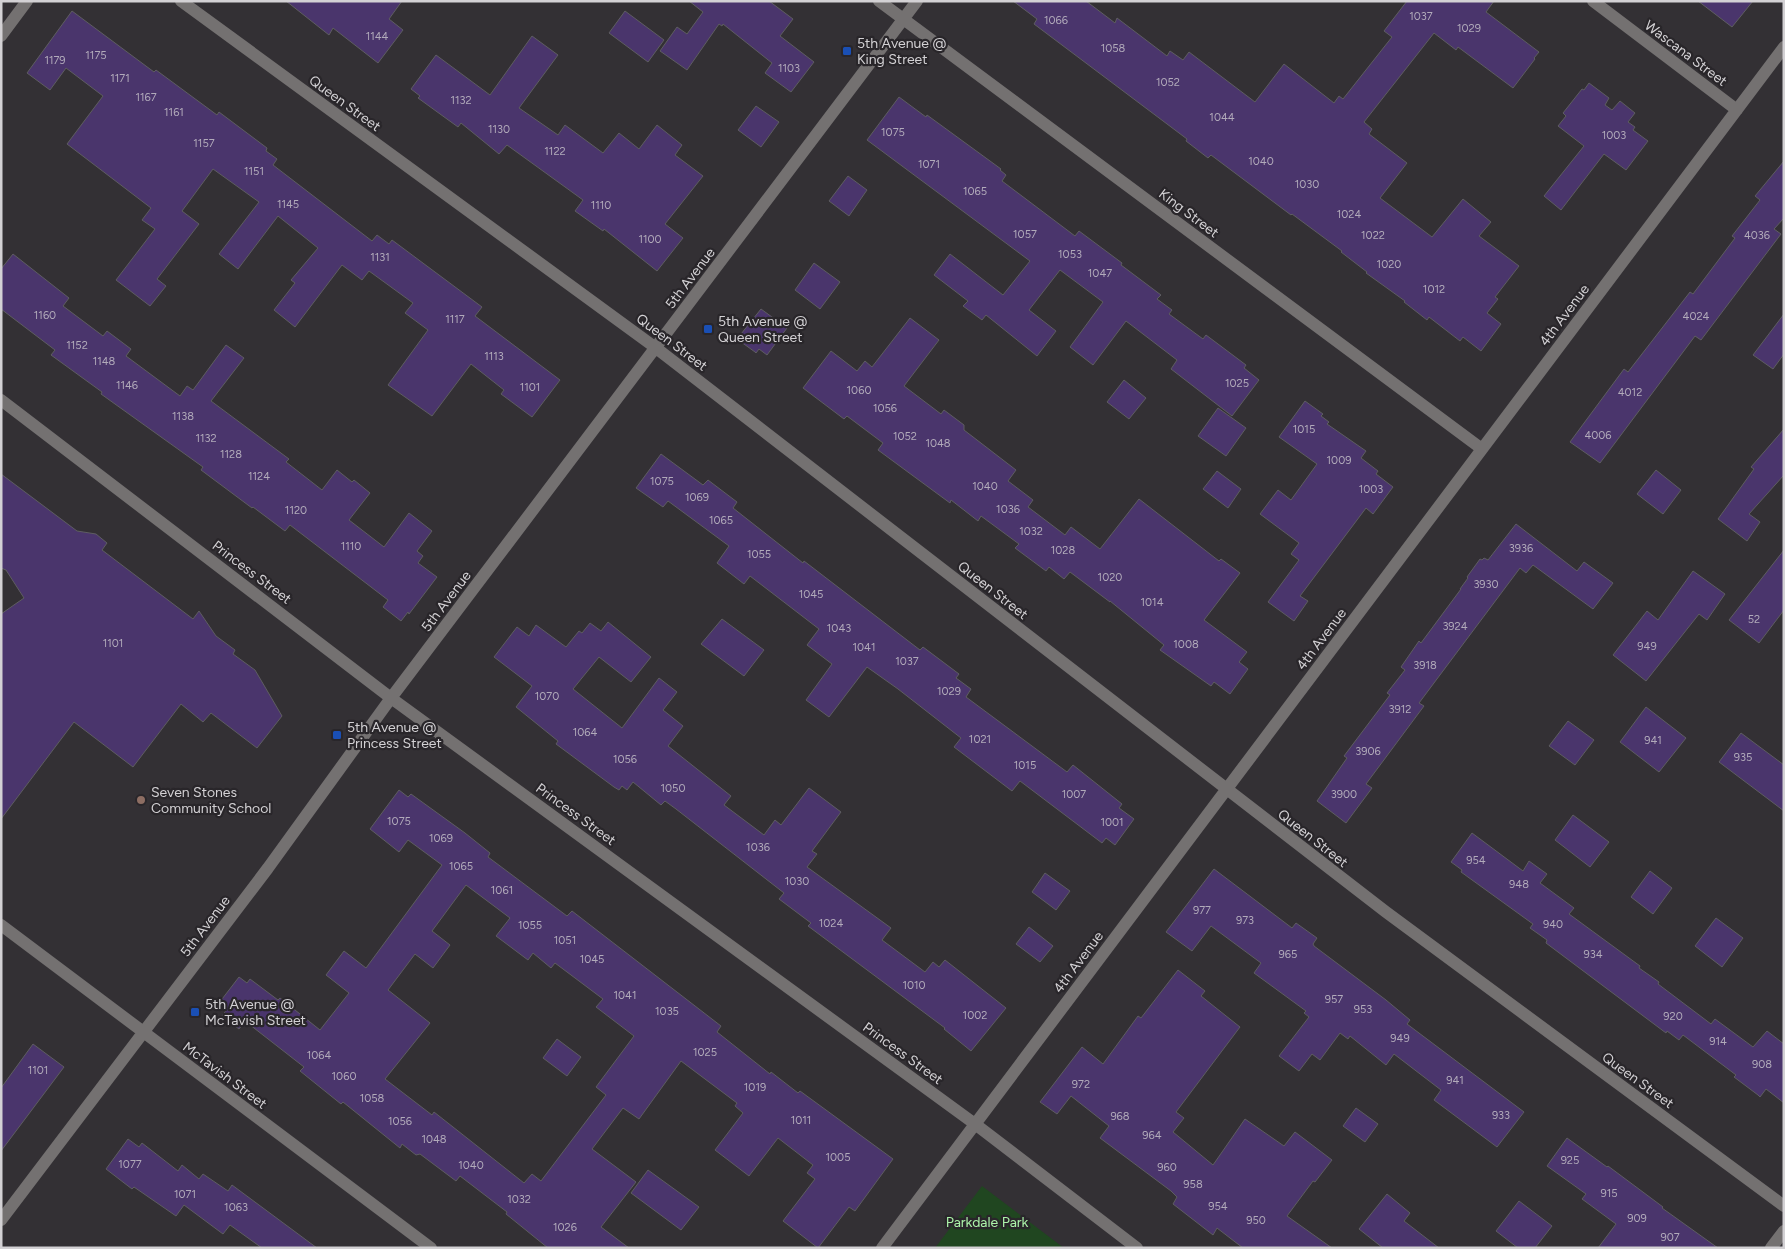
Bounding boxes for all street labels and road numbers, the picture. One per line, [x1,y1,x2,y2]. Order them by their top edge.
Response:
street label: Wascana Street [1641,17,1730,90]
street label: Queen Street [306,72,384,135]
street label: King Street [1155,185,1222,241]
street label: 5th Avenue [662,244,719,312]
street label: 4th Avenue [1536,281,1593,349]
street label: Queen Street [633,310,711,375]
street label: Princess Street [209,537,295,608]
street label: Queen Street [954,558,1031,623]
street label: 5th Avenue [418,567,475,635]
street label: 4th Avenue [1293,605,1350,673]
street label: Princess Street [532,780,619,849]
street label: Queen Street [1274,806,1351,871]
street label: 5th Avenue [177,892,234,960]
street label: 4th Avenue [1050,928,1107,996]
street label: Princess Street [859,1019,946,1088]
street label: McTavish Street [179,1038,270,1113]
street label: Queen Street [1599,1049,1677,1112]

